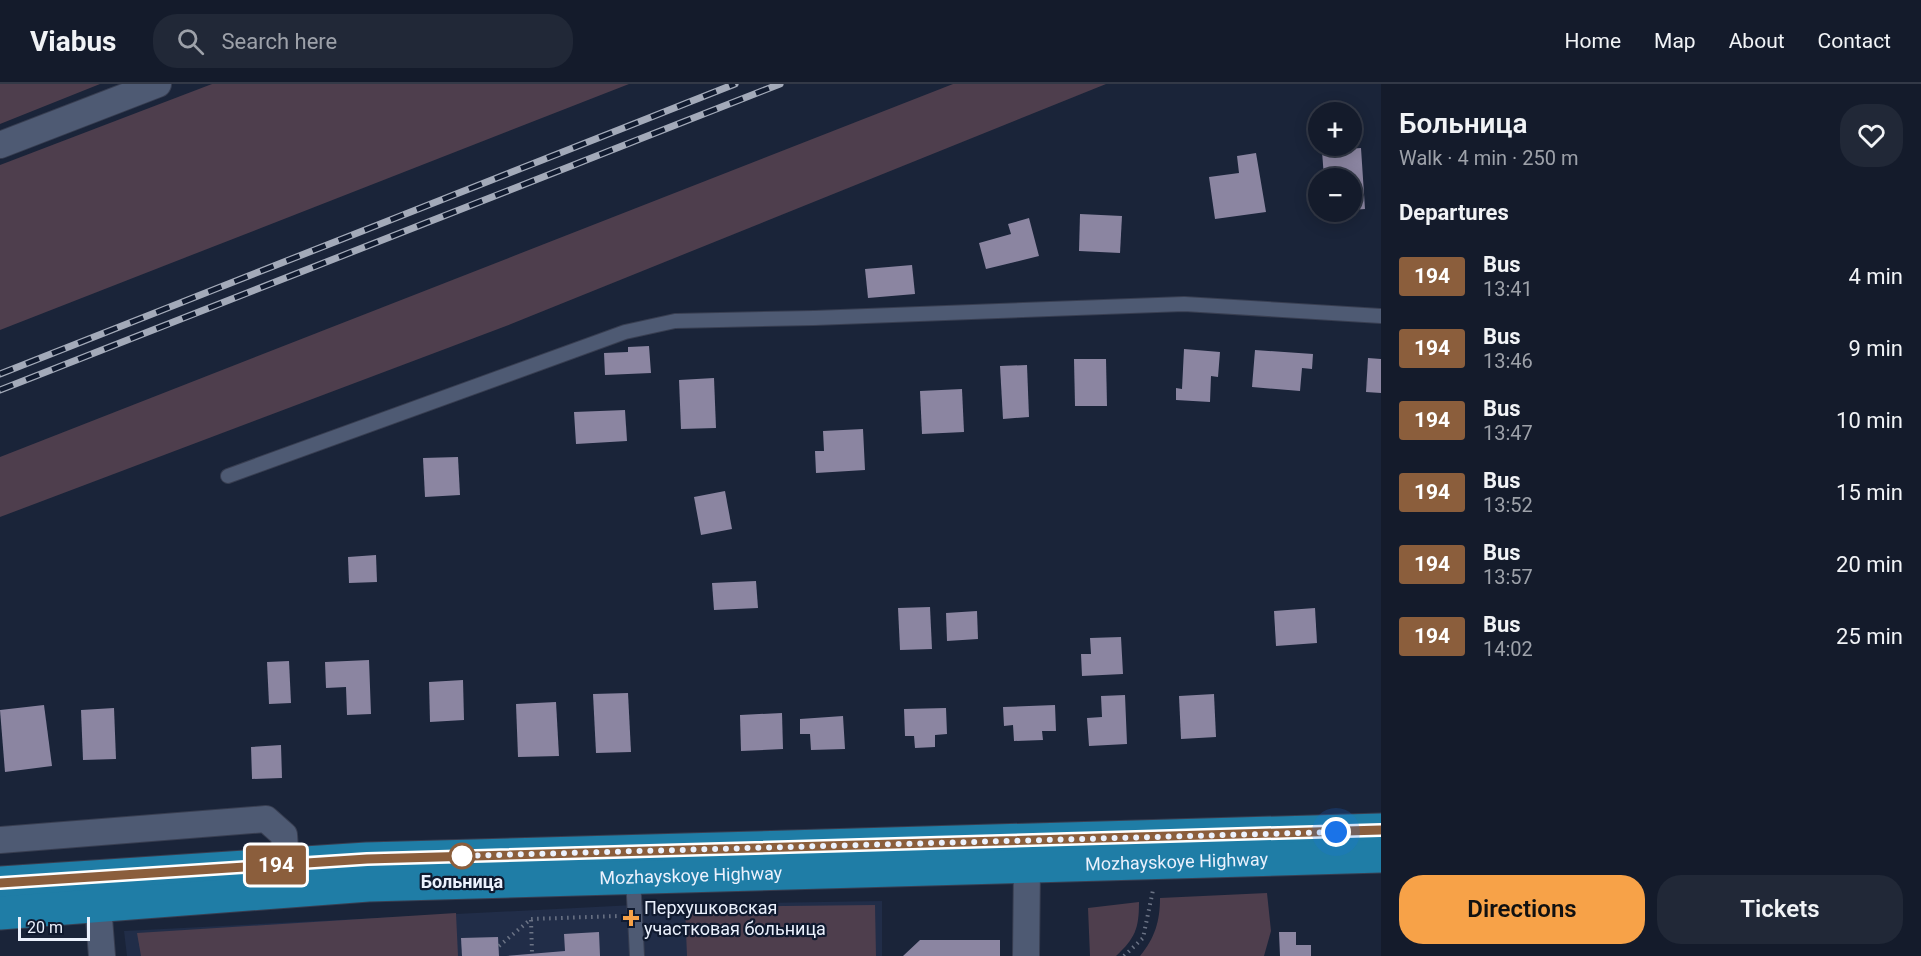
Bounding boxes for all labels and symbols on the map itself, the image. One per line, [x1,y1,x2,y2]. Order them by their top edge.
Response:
your location [1321,817,1351,847]
marker: Больница [449,843,475,869]
line badge: 194 [242,846,310,884]
street label: Mozhayskoye Highway [1085,848,1269,874]
street label: Mozhayskoye Highway [599,862,783,888]
place label: Больница [421,871,504,892]
place label: Перхушковская участковая больница [644,897,826,939]
marker: Перхушковская участковая больница [622,909,640,927]
scale bar [18,914,90,942]

